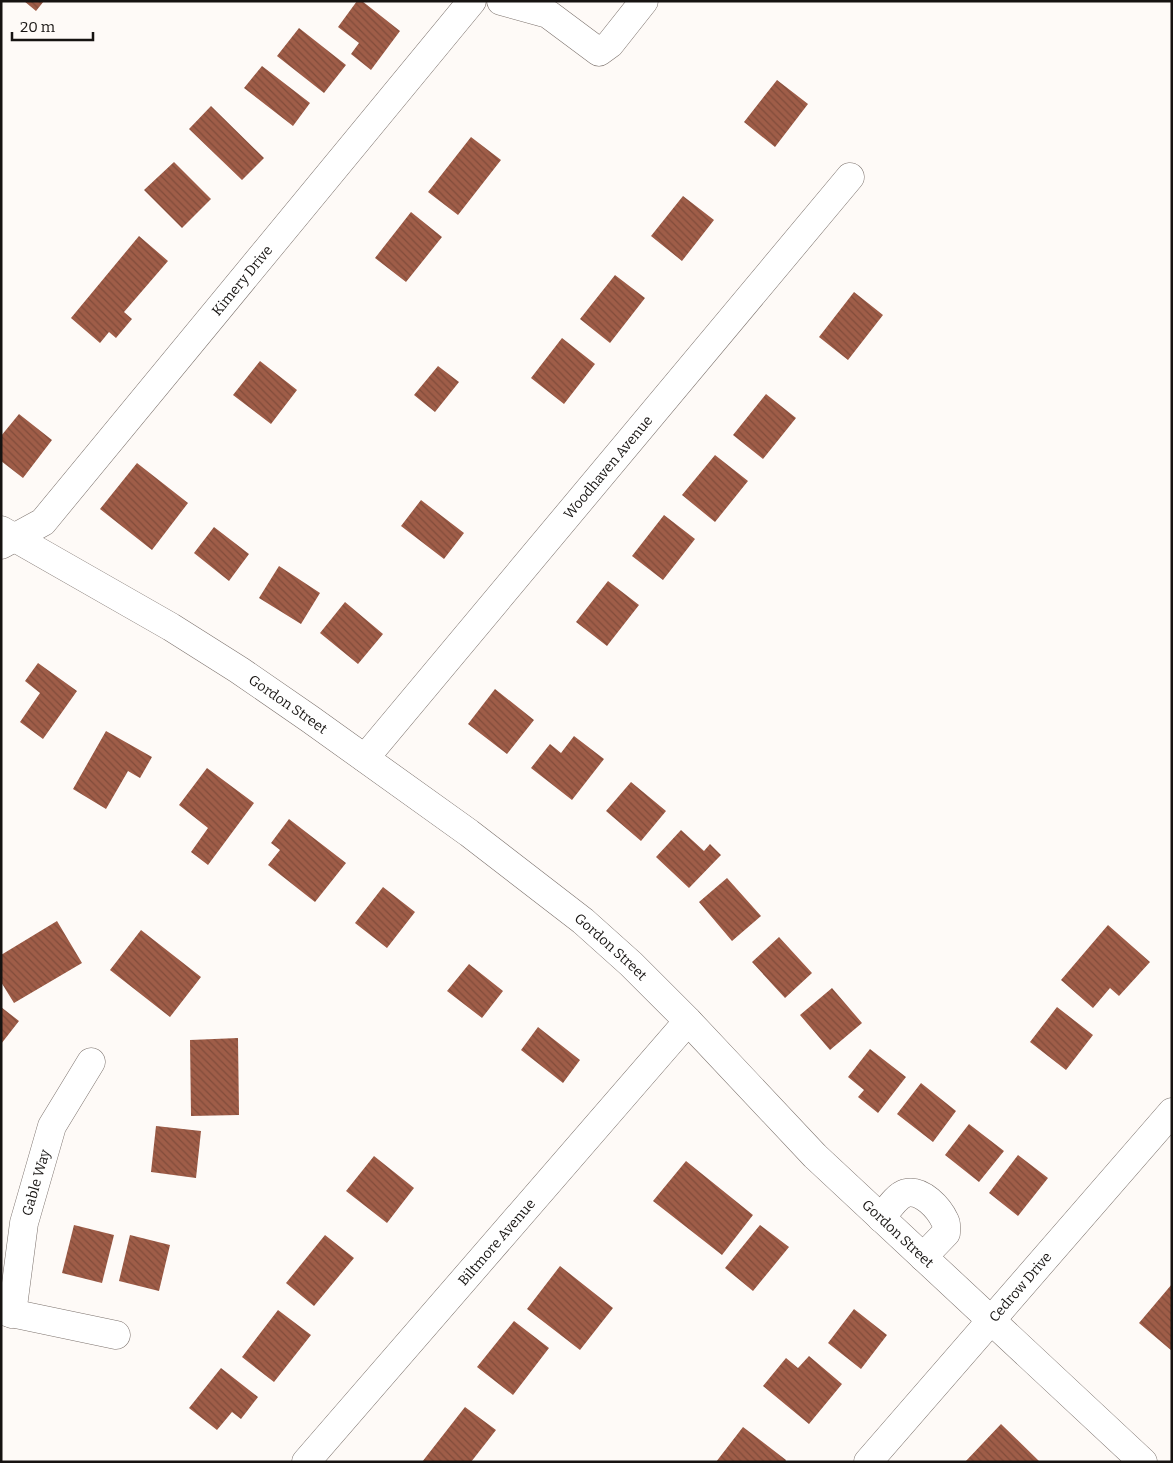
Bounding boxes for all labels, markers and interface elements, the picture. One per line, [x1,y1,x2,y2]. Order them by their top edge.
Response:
scale bar [12,10,94,42]
text: 20 m [20,18,56,36]
street label: Kimery Drive [208,242,276,319]
street label: Woodhaven Avenue [560,412,656,522]
street label: Gordon Street [246,671,331,737]
street label: Gordon Street [571,909,651,984]
street label: Gable Way [18,1147,54,1218]
street label: Biltmore Avenue [454,1195,539,1289]
street label: Gordon Street [859,1196,937,1271]
street label: Cedrow Drive [985,1248,1055,1325]

